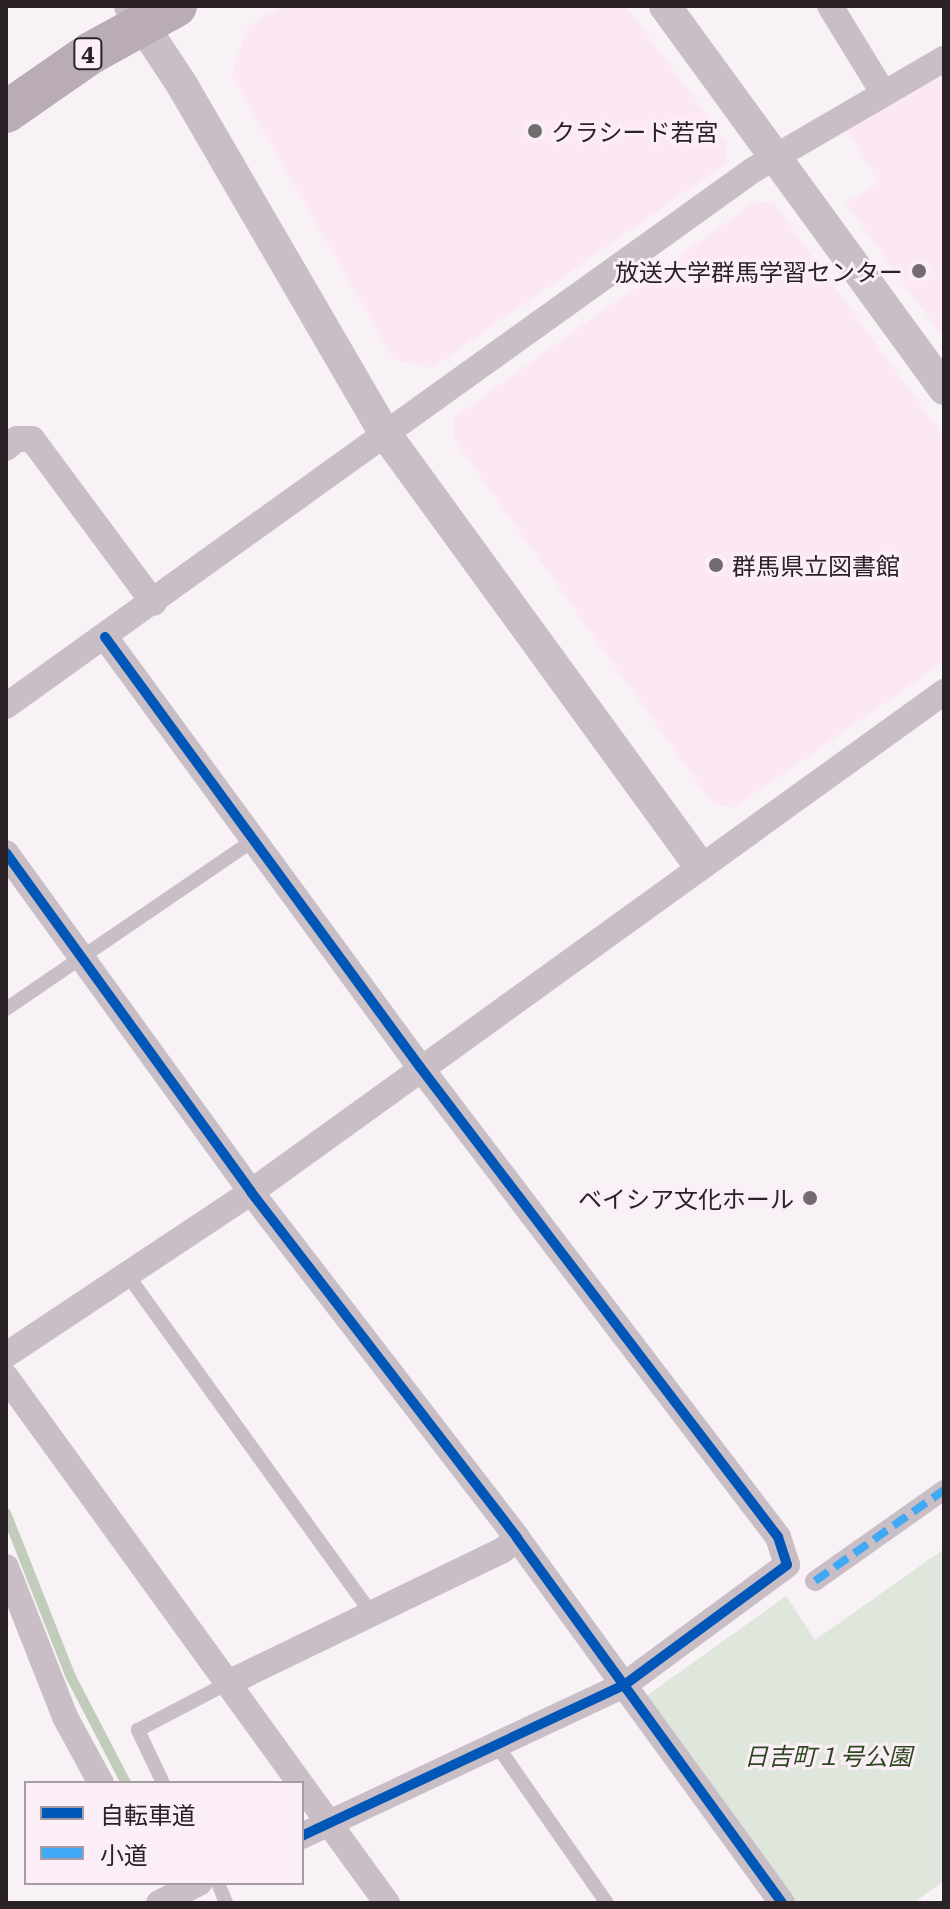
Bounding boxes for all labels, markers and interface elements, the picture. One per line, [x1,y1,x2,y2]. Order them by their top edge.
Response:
road number: 4 [72,36,104,72]
place label: クラシード若宮 [551,117,719,145]
marker: クラシード若宮 [526,122,544,140]
place label: 放送大学群馬学習センター [615,257,903,285]
marker: 放送大学群馬学習センター [910,262,928,280]
place label: 群馬県立図書館 [732,551,900,579]
marker: 群馬県立図書館 [707,556,725,574]
place label: ベイシア文化ホール [578,1184,794,1212]
marker: ベイシア文化ホール [801,1189,819,1207]
park label: 日吉町１号公園 [744,1741,912,1769]
legend [24,1781,304,1885]
text: 自転車道 [100,1796,196,1831]
text: 小道 [100,1836,148,1871]

